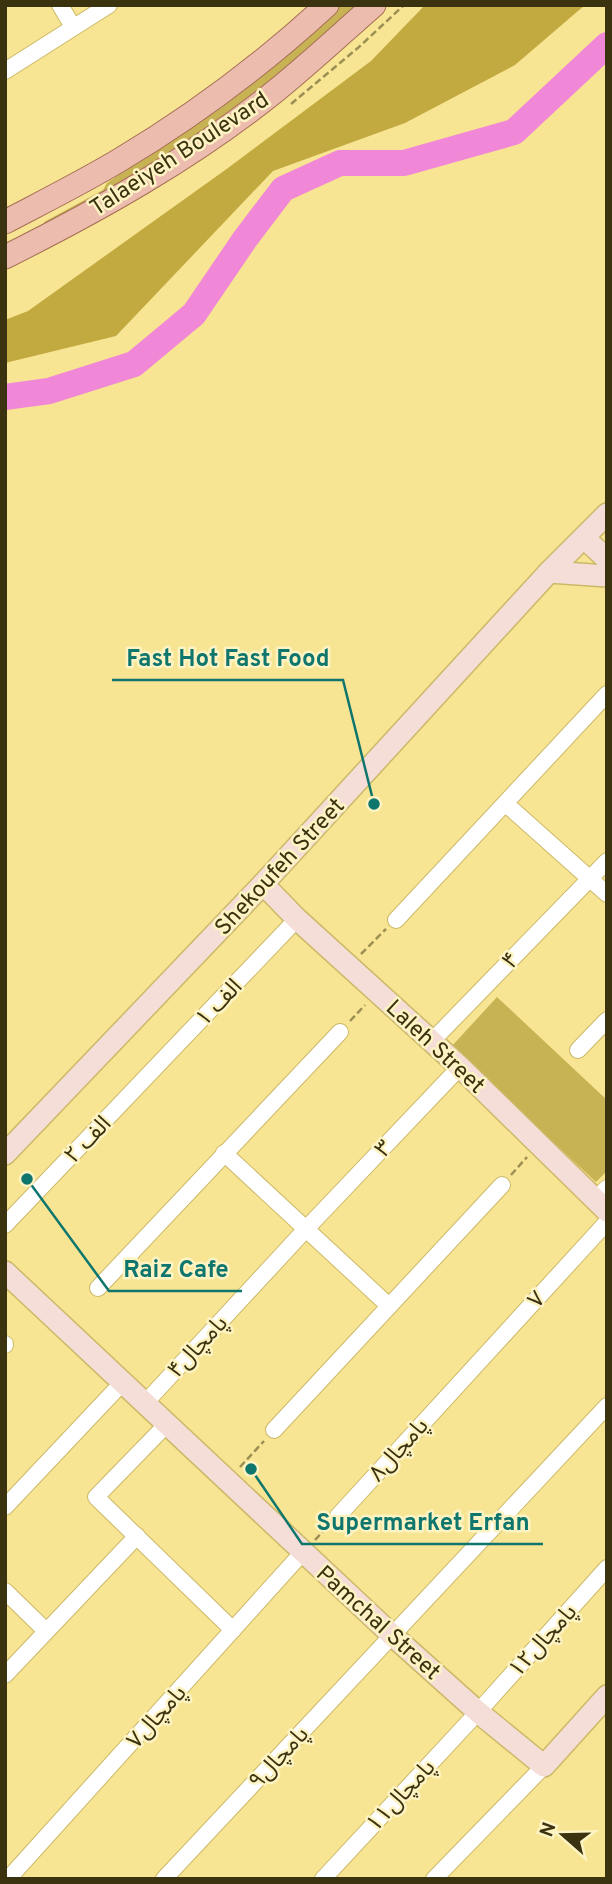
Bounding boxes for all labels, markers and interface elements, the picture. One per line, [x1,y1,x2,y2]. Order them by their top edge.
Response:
street label: Talaeiyeh Boulevard [85,86,275,224]
callout: Fast Hot Fast Food [112,635,343,680]
text: Fast Hot Fast Food [126,645,330,675]
street label: Shekoufeh Street [210,793,352,943]
street label: ۴ [497,947,527,977]
street label: ۱ الف [190,974,249,1034]
street label: Laleh Street [379,995,490,1101]
street label: ۲ الف [59,1111,118,1171]
street label: ۳ [370,1135,400,1165]
callout: Raiz Cafe [109,1246,242,1291]
text: Raiz Cafe [123,1256,229,1286]
street label: ۷ [523,1286,553,1315]
street label: پامچال۴ [162,1310,235,1385]
street label: پامچال۸ [364,1413,436,1489]
callout: Supermarket Erfan [302,1499,543,1544]
text: Supermarket Erfan [316,1509,530,1539]
street label: Pamchal Street [309,1560,446,1687]
street label: پامچال۱۲ [503,1599,585,1685]
street label: پامچال۷ [122,1680,194,1756]
street label: پامچال۹ [243,1721,316,1796]
street label: پامچال۱۱ [361,1754,443,1839]
north arrow [528,1800,598,1870]
text: N [535,1819,563,1840]

